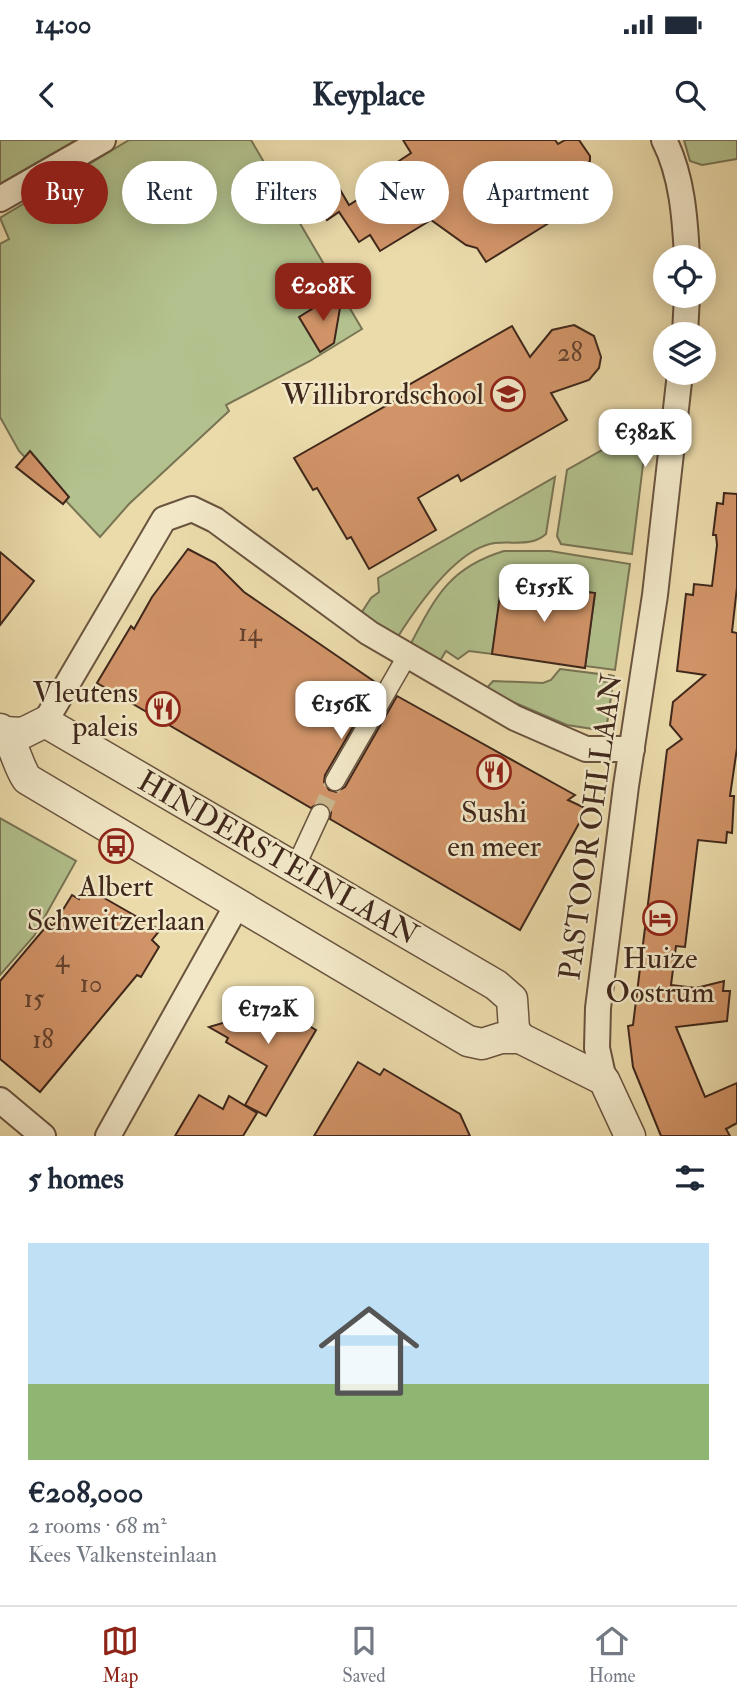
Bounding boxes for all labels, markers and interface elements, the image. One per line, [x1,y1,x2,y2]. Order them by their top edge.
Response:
text: 14:00 [35,9,91,41]
text: Keyplace [312,75,425,115]
icon: back [28,76,66,114]
icon: search [671,76,709,114]
chip: Buy [21,161,108,224]
chip: Rent [122,161,217,224]
chip: Filters [231,161,341,224]
chip: New [355,161,449,224]
chip: Apartment [463,161,613,224]
map controls [653,245,716,385]
button: locate [653,245,716,308]
pin: €208K [274,264,372,323]
text: €208K [291,271,355,300]
button: layers [653,322,716,385]
house number: 28 [557,337,583,369]
school or university icon: Willibrordschool [489,375,527,413]
place label: Willibrordschool [281,376,484,413]
pin: €382K [596,410,694,469]
text: €382K [615,417,675,446]
pin: €155K [495,564,593,624]
text: €155K [515,572,573,601]
house number: 14 [238,617,263,649]
street label: PASTOOR OHLLAAN [551,671,631,982]
place label: Vleutens paleis [33,674,138,745]
pin: €156K [292,682,390,741]
text: €156K [311,689,371,718]
restaurant icon: Vleutens paleis [144,690,182,728]
restaurant icon: Sushi en meer [475,753,513,791]
street label: HINDERSTEINLAAN [131,763,425,953]
place label: Sushi en meer [447,794,541,865]
bus stop icon: Albert Schweitzerlaan [97,827,135,865]
place label: Albert Schweitzerlaan [27,868,205,939]
hotel icon: Huize Oostrum [641,899,679,937]
place label: Huize Oostrum [606,940,714,1011]
house number: 4 [55,943,70,975]
house number: 10 [80,968,102,1000]
house number: 15 [24,983,45,1015]
pin: €172K [219,986,317,1046]
text: €172K [238,994,298,1023]
house number: 18 [32,1024,54,1056]
icon: filters [671,1159,709,1197]
text: 5 homes [28,1160,124,1197]
icon: home [306,1288,432,1414]
text: €208,000 [28,1474,144,1511]
text: 2 rooms · 68 m² [28,1511,167,1540]
text: Kees Valkensteinlaan [28,1540,217,1569]
tab: Map [101,1622,139,1688]
tab: Saved [342,1622,386,1688]
tab: Home [588,1622,636,1688]

